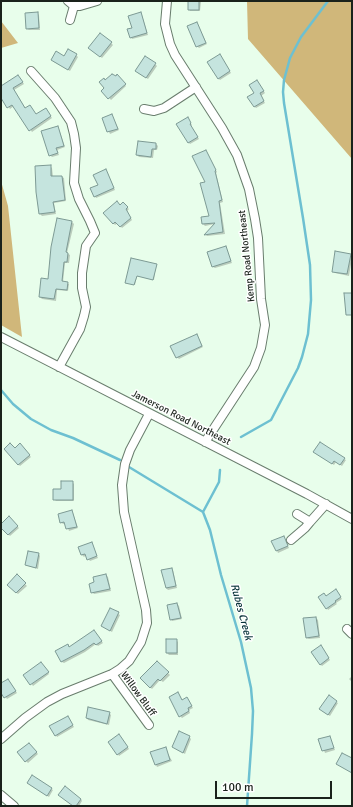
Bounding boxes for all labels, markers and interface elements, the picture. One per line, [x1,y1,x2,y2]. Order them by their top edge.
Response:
street label: Kemp Road Northeast [236,209,258,303]
street label: Jamerson Road Northeast [129,388,233,448]
water label: Rubes Creek [227,582,255,642]
street label: Willow Bluff [118,669,158,719]
scale bar [217,773,334,799]
text: 100 m [222,780,254,795]

